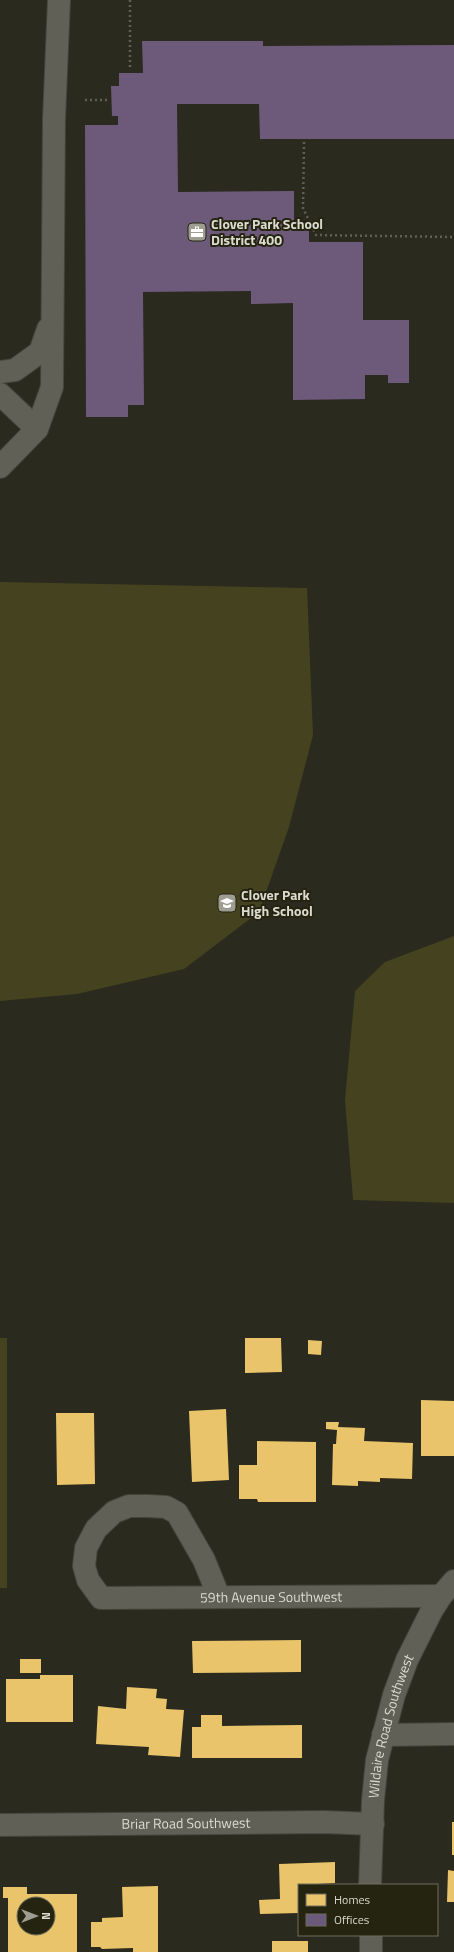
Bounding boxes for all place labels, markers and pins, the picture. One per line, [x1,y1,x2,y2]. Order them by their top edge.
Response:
place label: Clover Park School District 400 [211,213,323,250]
office icon: Clover Park School District 400 [186,221,208,243]
place label: Clover Park High School [241,884,313,921]
school or university icon: Clover Park High School [216,892,238,914]

